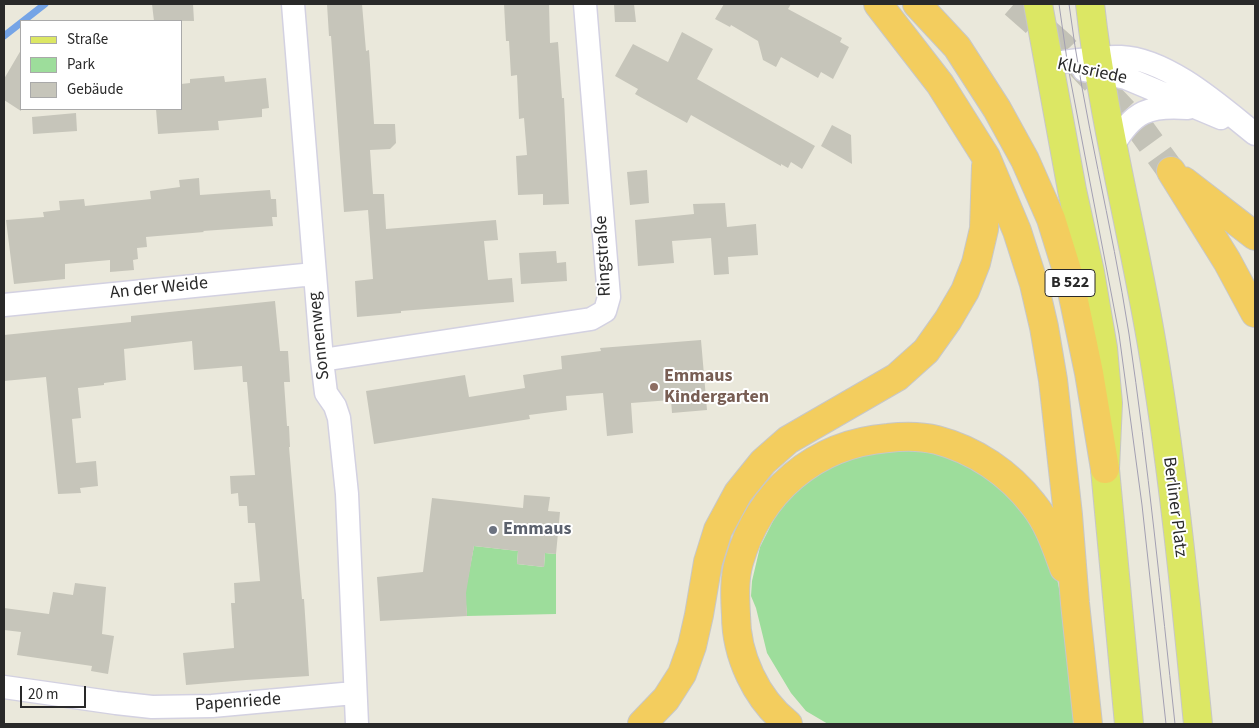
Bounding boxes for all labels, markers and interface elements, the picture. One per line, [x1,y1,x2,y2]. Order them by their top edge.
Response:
legend [20,20,182,110]
text: Straße [67,29,108,50]
text: Park [67,54,95,75]
street label: Klusriede [1055,54,1129,90]
text: Gebäude [67,79,123,100]
street label: Ringstraße [591,215,617,297]
road number: B 522 [1045,270,1095,296]
street label: An der Weide [109,273,209,305]
street label: Sonnenweg [305,291,335,381]
place label: Emmaus Kindergarten [664,366,769,408]
marker: Emmaus Kindergarten [648,381,660,393]
street label: Berliner Platz [1157,456,1191,558]
place label: Emmaus [503,519,571,541]
marker: Emmaus [487,524,499,536]
scale bar [22,676,89,708]
text: 20 m [28,684,58,705]
street label: Papenriede [194,689,282,717]

